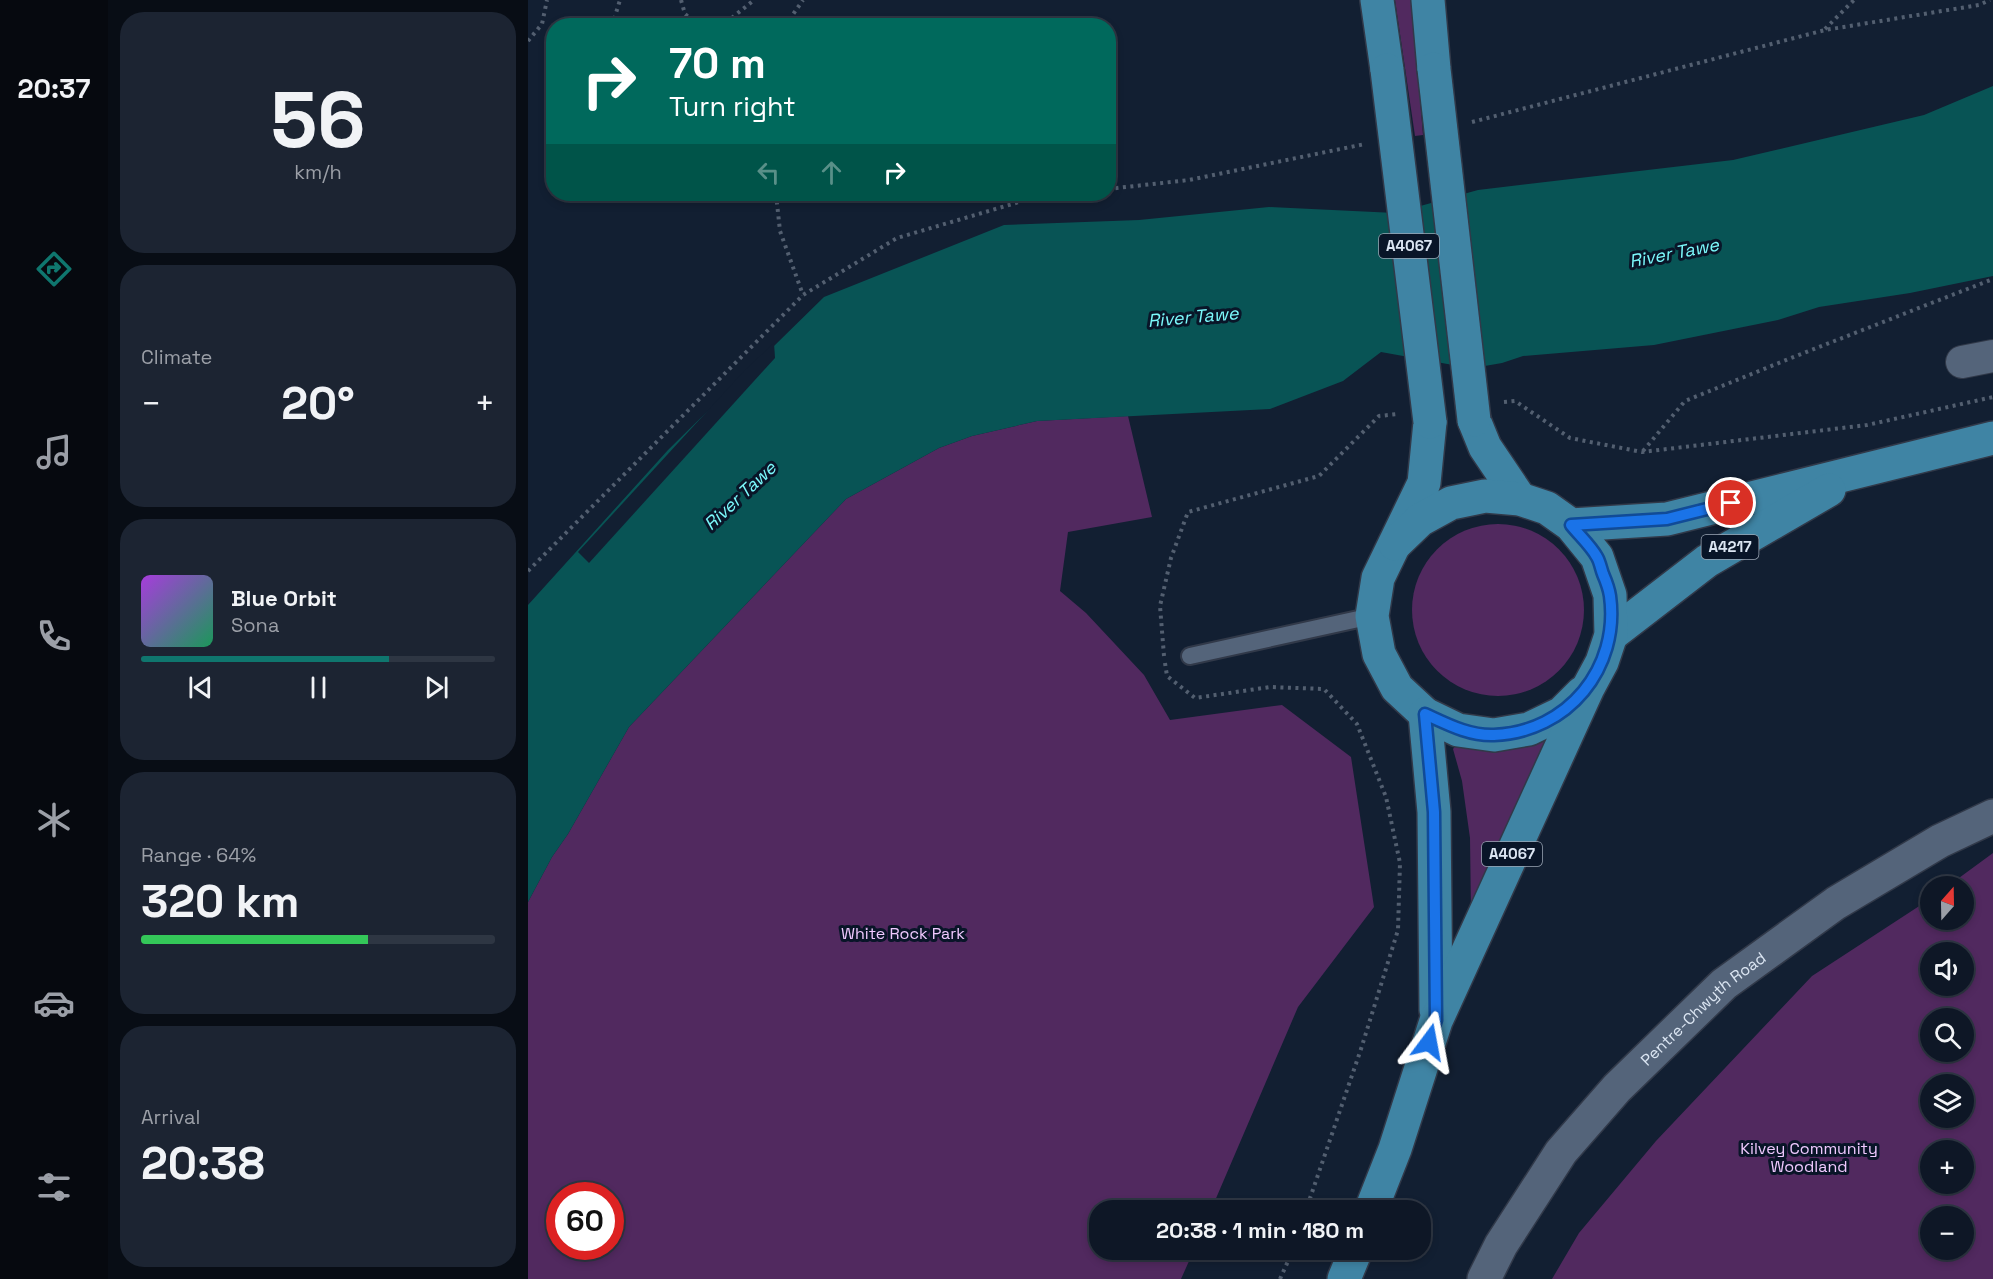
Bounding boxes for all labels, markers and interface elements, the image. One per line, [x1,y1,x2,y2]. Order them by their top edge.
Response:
text: 70 m [669,37,766,90]
icon: right [570,42,648,120]
text: 56 [270,70,366,170]
text: 20:37 [18,71,90,106]
text: Turn right [669,89,796,124]
icon: left [752,156,785,189]
icon: ahead [815,156,848,189]
icon: right [878,156,911,189]
text: km/h [294,159,342,185]
water label: River Tawe [1627,232,1722,272]
road number: A4067 [1379,234,1439,258]
icon: directions [33,248,75,290]
water label: River Tawe [1147,301,1241,332]
text: Climate [141,344,212,370]
text: 20° [281,375,355,432]
text: − [141,383,161,425]
text: + [475,383,495,425]
icon: music [33,431,75,473]
water label: River Tawe [699,455,782,535]
pin [1705,477,1756,528]
icon: arrive [1714,486,1747,519]
road number: A4217 [1702,535,1758,559]
text: Blue Orbit [231,584,337,612]
text: Sona [231,612,279,638]
icon: phone [33,615,75,657]
icon: previous [184,671,217,704]
icon: pause [302,671,335,704]
icon: next [420,671,453,704]
icon: climate [33,799,75,841]
text: Range · 64% [141,842,256,868]
road number: A4067 [1482,842,1542,866]
text: 320 km [141,873,300,930]
north arrow [1920,876,1974,930]
map controls [1920,876,1974,1260]
park label: White Rock Park [841,923,965,944]
button: sound [1920,942,1974,996]
street label: Pentre-Chwyth Road [1636,947,1770,1070]
icon: car [33,982,75,1024]
button: search [1920,1008,1974,1062]
position arrow [1397,1010,1461,1074]
button: layers [1920,1074,1974,1128]
text: Arrival [141,1104,200,1130]
text: 20:38 [141,1135,265,1192]
park label: Kilvey Community Woodland [1740,1138,1878,1177]
button: + [1920,1140,1974,1194]
icon: filters [33,1166,75,1208]
speed limit sign: 60 [546,1182,624,1260]
button: − [1920,1206,1974,1260]
text: 20:38 · 1 min · 180 m [1156,1216,1364,1244]

